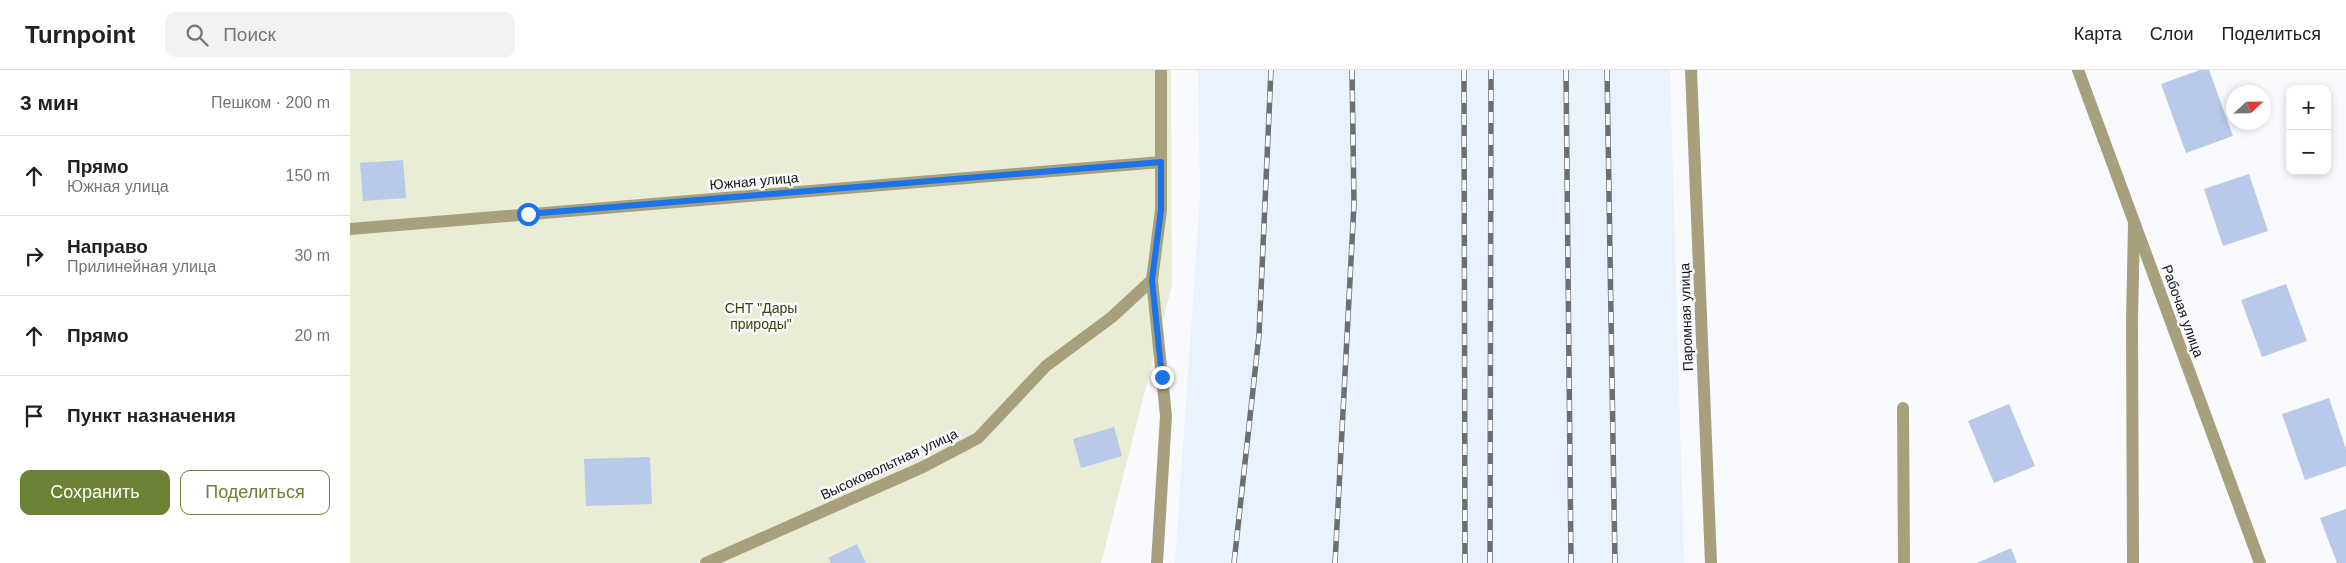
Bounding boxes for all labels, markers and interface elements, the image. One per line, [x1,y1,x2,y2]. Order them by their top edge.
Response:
search box [165,12,515,57]
text: Turnpoint [25,21,135,48]
icon: search [183,21,211,49]
text: Поиск [223,24,276,45]
text: Карта [2074,24,2122,44]
text: Слои [2150,24,2194,44]
text: Поделиться [2222,24,2321,44]
north arrow [2226,85,2271,130]
map controls [2286,85,2331,175]
button: + [2286,85,2331,130]
text: 3 мин [20,91,79,114]
text: Пешком · 200 m [211,94,330,111]
button: − [2286,130,2331,175]
text: Прямо [67,156,129,177]
icon: ahead [20,162,48,190]
text: 150 m [286,167,330,184]
street label: Южная улица [709,169,799,193]
text: Южная улица [67,178,169,195]
route start [517,203,540,226]
text: Направо [67,236,148,257]
icon: right [20,242,48,270]
text: 30 m [294,247,330,264]
text: Прилинейная улица [67,258,216,275]
street label: Паромная улица [1676,262,1696,372]
street label: Рабочая улица [2159,263,2207,360]
park label: СНТ "Дары природы" [725,300,797,332]
icon: ahead [20,322,48,350]
text: Прямо [67,325,129,346]
text: 20 m [294,327,330,344]
route end [1151,366,1174,389]
icon: arrive [20,402,48,430]
text: Пункт назначения [67,405,236,426]
street label: Высоковольтная улица [818,425,960,503]
button: Сохранить [20,470,170,515]
button: Поделиться [180,470,330,515]

